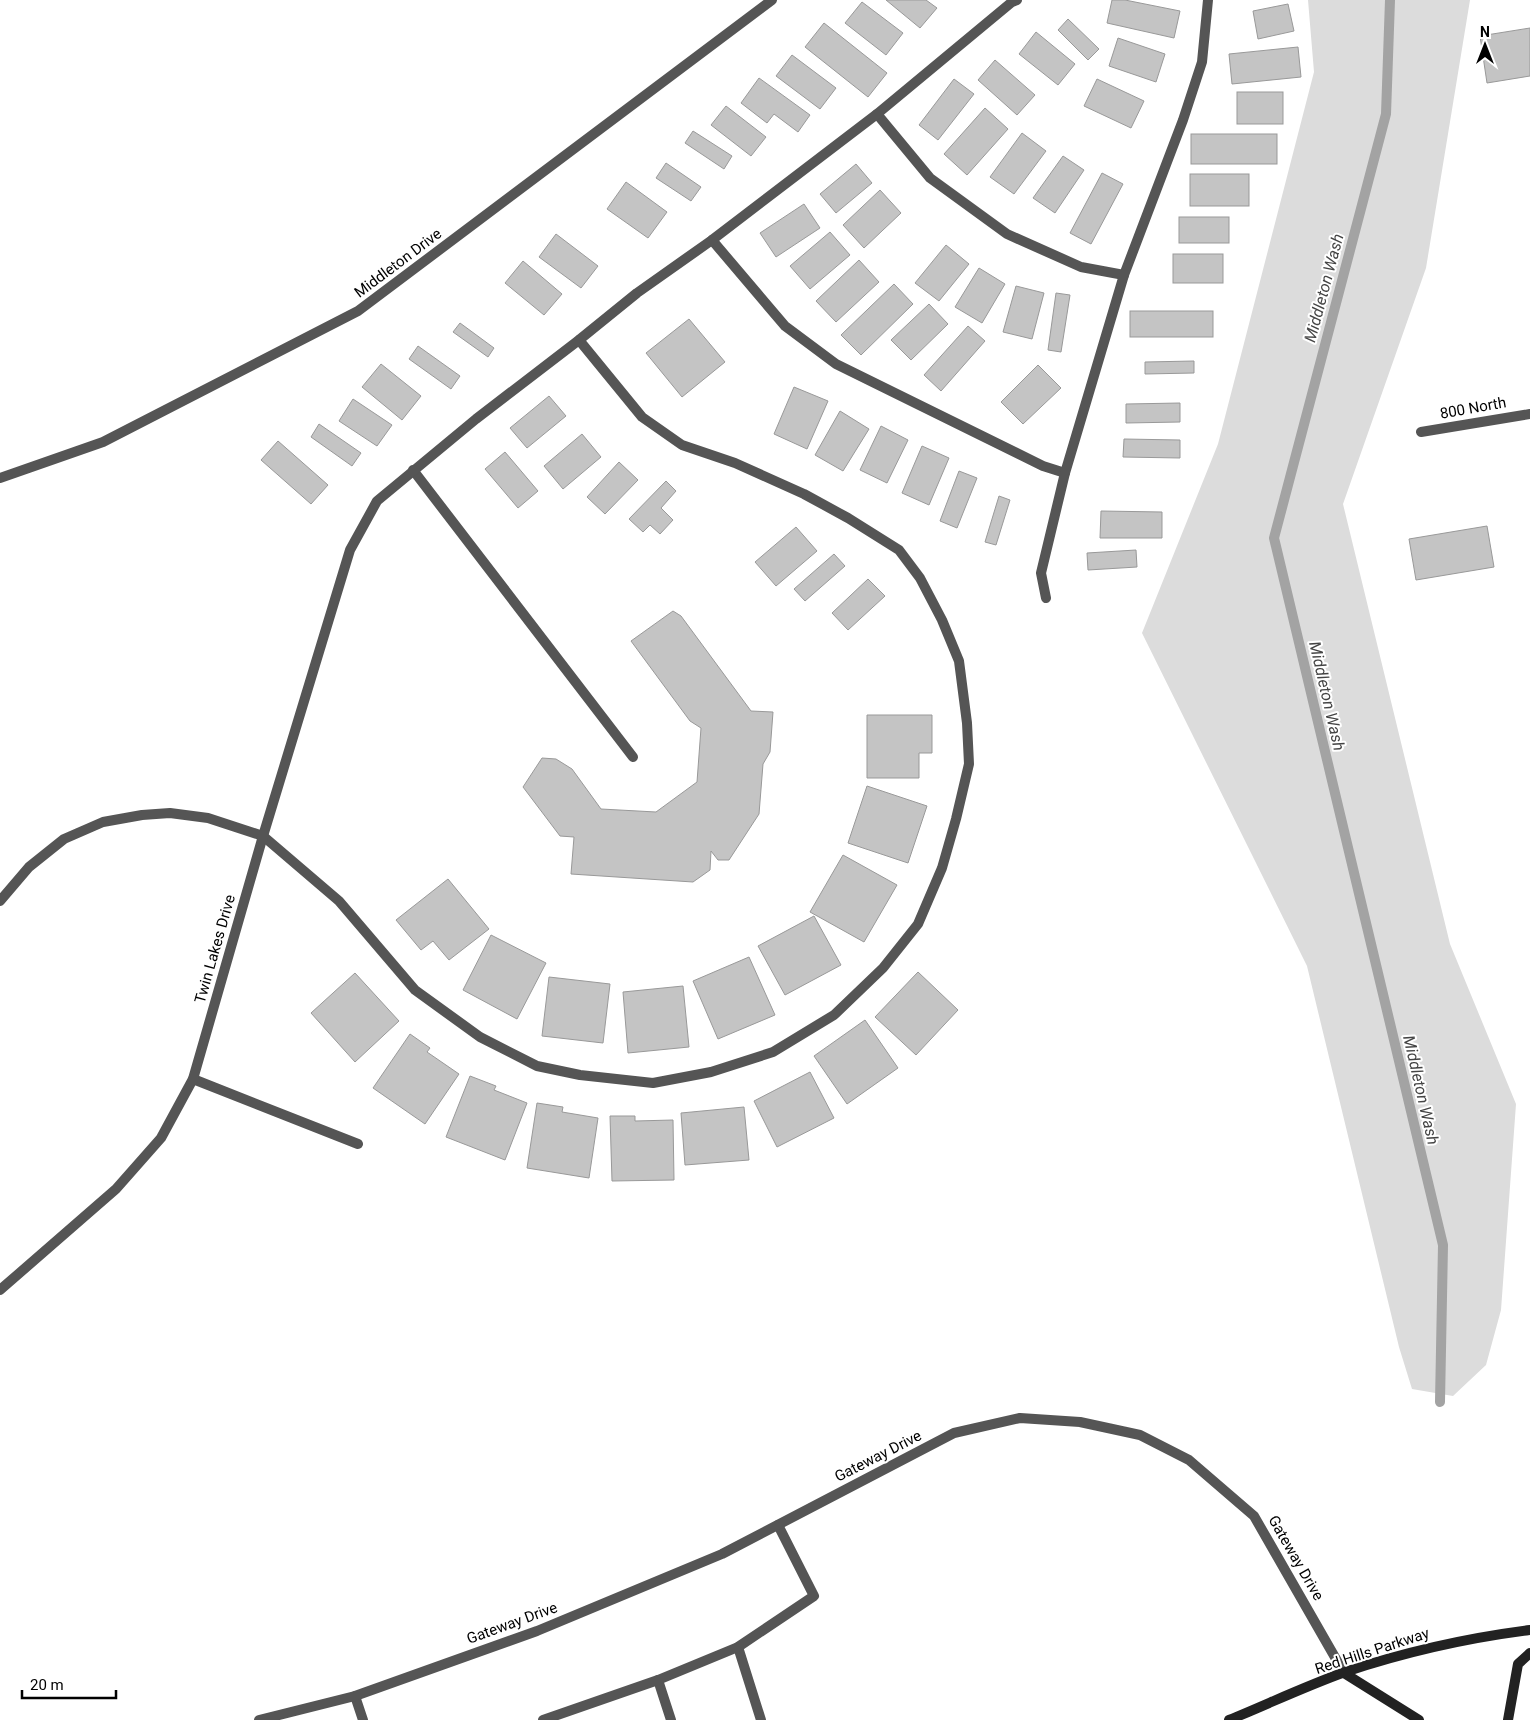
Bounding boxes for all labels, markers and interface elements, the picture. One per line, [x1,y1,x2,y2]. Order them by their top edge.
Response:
north arrow [1460,20,1510,70]
text: N [1480,24,1490,40]
street label: Middleton Drive [351,224,445,302]
water label: Middleton Wash [1300,232,1348,344]
street label: 800 North [1438,393,1508,423]
water label: Middleton Wash [1305,639,1349,753]
street label: Twin Lakes Drive [191,893,239,1005]
water label: Middleton Wash [1399,1033,1443,1147]
street label: Gateway Drive [832,1426,924,1486]
street label: Gateway Drive [1264,1512,1328,1604]
street label: Gateway Drive [464,1598,560,1648]
street label: Red Hills Parkway [1313,1624,1431,1678]
scale bar [22,1668,116,1700]
text: 20 m [30,1676,64,1694]

